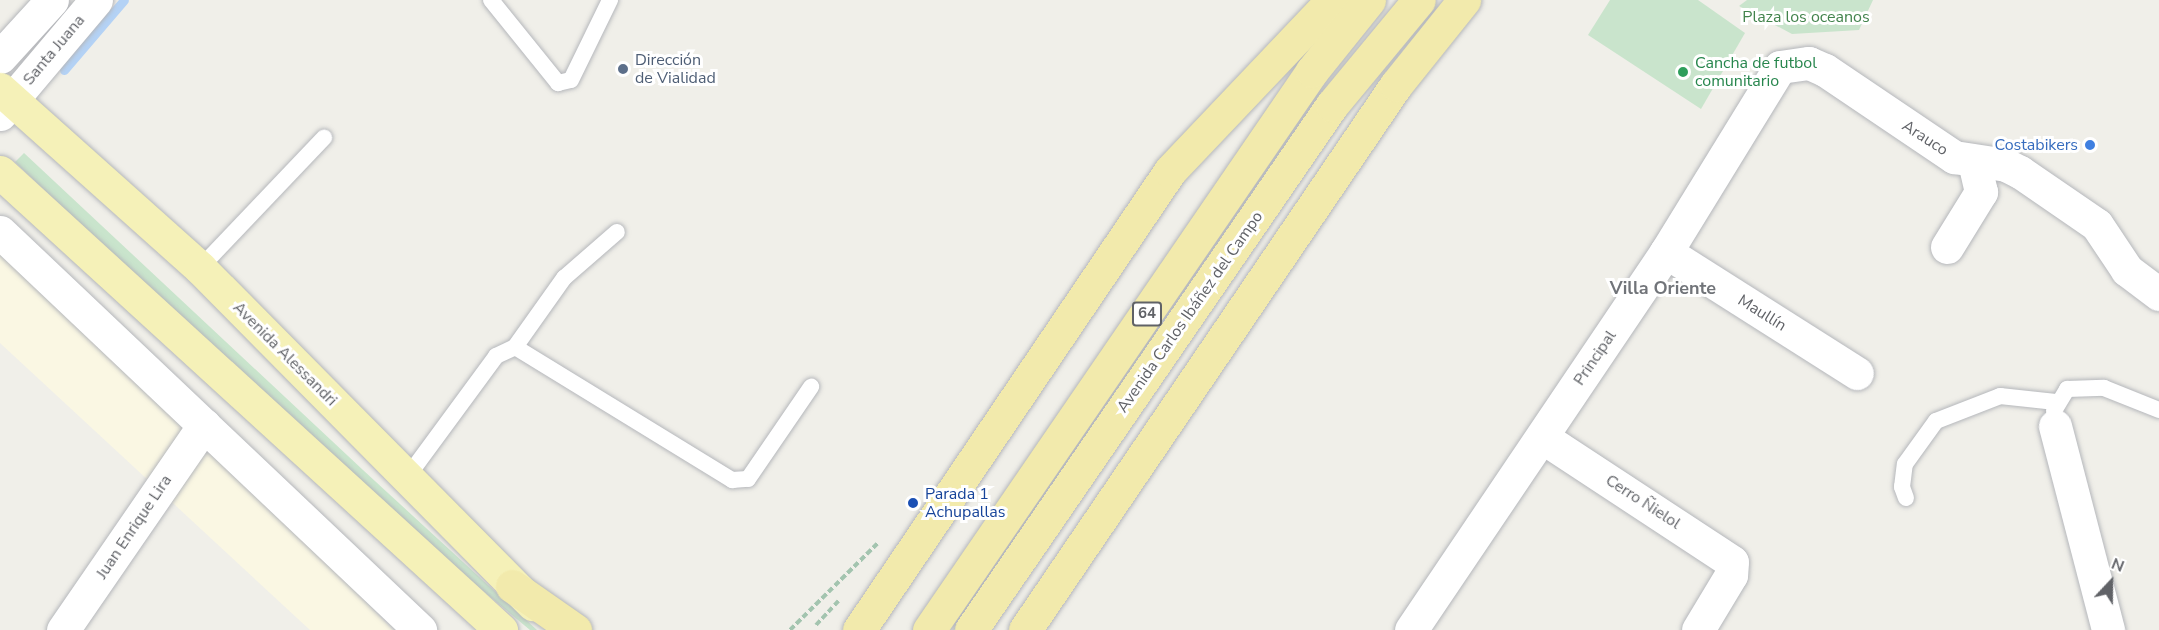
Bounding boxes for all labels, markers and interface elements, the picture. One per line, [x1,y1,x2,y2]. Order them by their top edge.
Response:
park label: Plaza los oceanos [1742,7,1870,27]
street label: Santa Juana [19,11,89,89]
place label: Dirección de Vialidad [635,50,716,88]
place label: Cancha de futbol comunitario [1695,53,1817,91]
marker: Dirección de Vialidad [616,62,630,76]
marker: Cancha de futbol comunitario [1676,65,1690,79]
street label: Arauco [1898,116,1952,160]
place label: Costabikers [1995,135,2078,155]
marker: Costabikers [2083,138,2097,152]
street label: Avenida Carlos Ibáñez del Campo [1113,208,1267,416]
district label: Villa Oriente [1610,277,1716,299]
street label: Maullín [1734,291,1790,335]
street label: Avenida Alessandri [229,298,341,410]
road number: 64 [1132,302,1162,326]
street label: Principal [1570,327,1620,389]
street label: Juan Enrique Lira [92,471,176,583]
street label: Cerro Ñielol [1602,471,1684,533]
place label: Parada 1 Achupallas [925,484,1006,522]
marker: Parada 1 Achupallas [906,496,920,510]
north arrow [2081,552,2141,612]
text: N [2108,553,2127,578]

